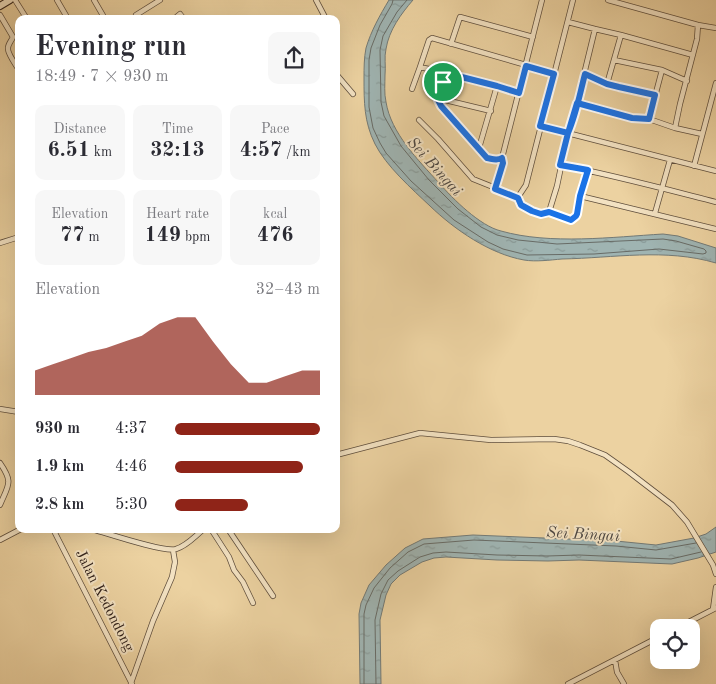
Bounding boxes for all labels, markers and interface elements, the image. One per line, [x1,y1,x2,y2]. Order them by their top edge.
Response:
button: share [268,32,320,84]
text: Evening run [35,34,187,62]
pin [422,61,464,103]
icon: arrive [429,68,457,96]
text: 18:49 · 7 × 930 m [35,69,168,85]
text: Distance [53,122,106,136]
text: Time [162,122,193,136]
text: Pace [261,122,289,136]
water label: Sei Bingai [403,134,465,200]
text: 6.51 [47,140,90,161]
text: 32:13 [150,140,205,161]
text: 4:57 [240,140,282,161]
text: km [90,145,112,159]
text: /km [282,145,311,159]
text: Elevation [51,207,108,221]
text: Heart rate [146,207,209,221]
text: kcal [263,207,287,221]
text: 77 [60,225,84,246]
text: 149 [144,225,181,246]
text: 476 [257,225,293,246]
text: m [84,230,100,244]
text: bpm [181,230,211,244]
text: Elevation [35,282,100,298]
text: 32–43 m [256,282,320,298]
text: 930 m [35,421,80,437]
text: 4:37 [115,421,147,437]
text: 1.9 km [35,459,84,475]
text: 4:46 [115,459,147,475]
text: 2.8 km [35,497,84,513]
text: 5:30 [115,497,147,513]
water label: Sei Bingai [546,525,621,545]
street label: Jalan Kedondong [72,548,136,654]
map controls [650,619,700,669]
button: locate [650,619,700,669]

